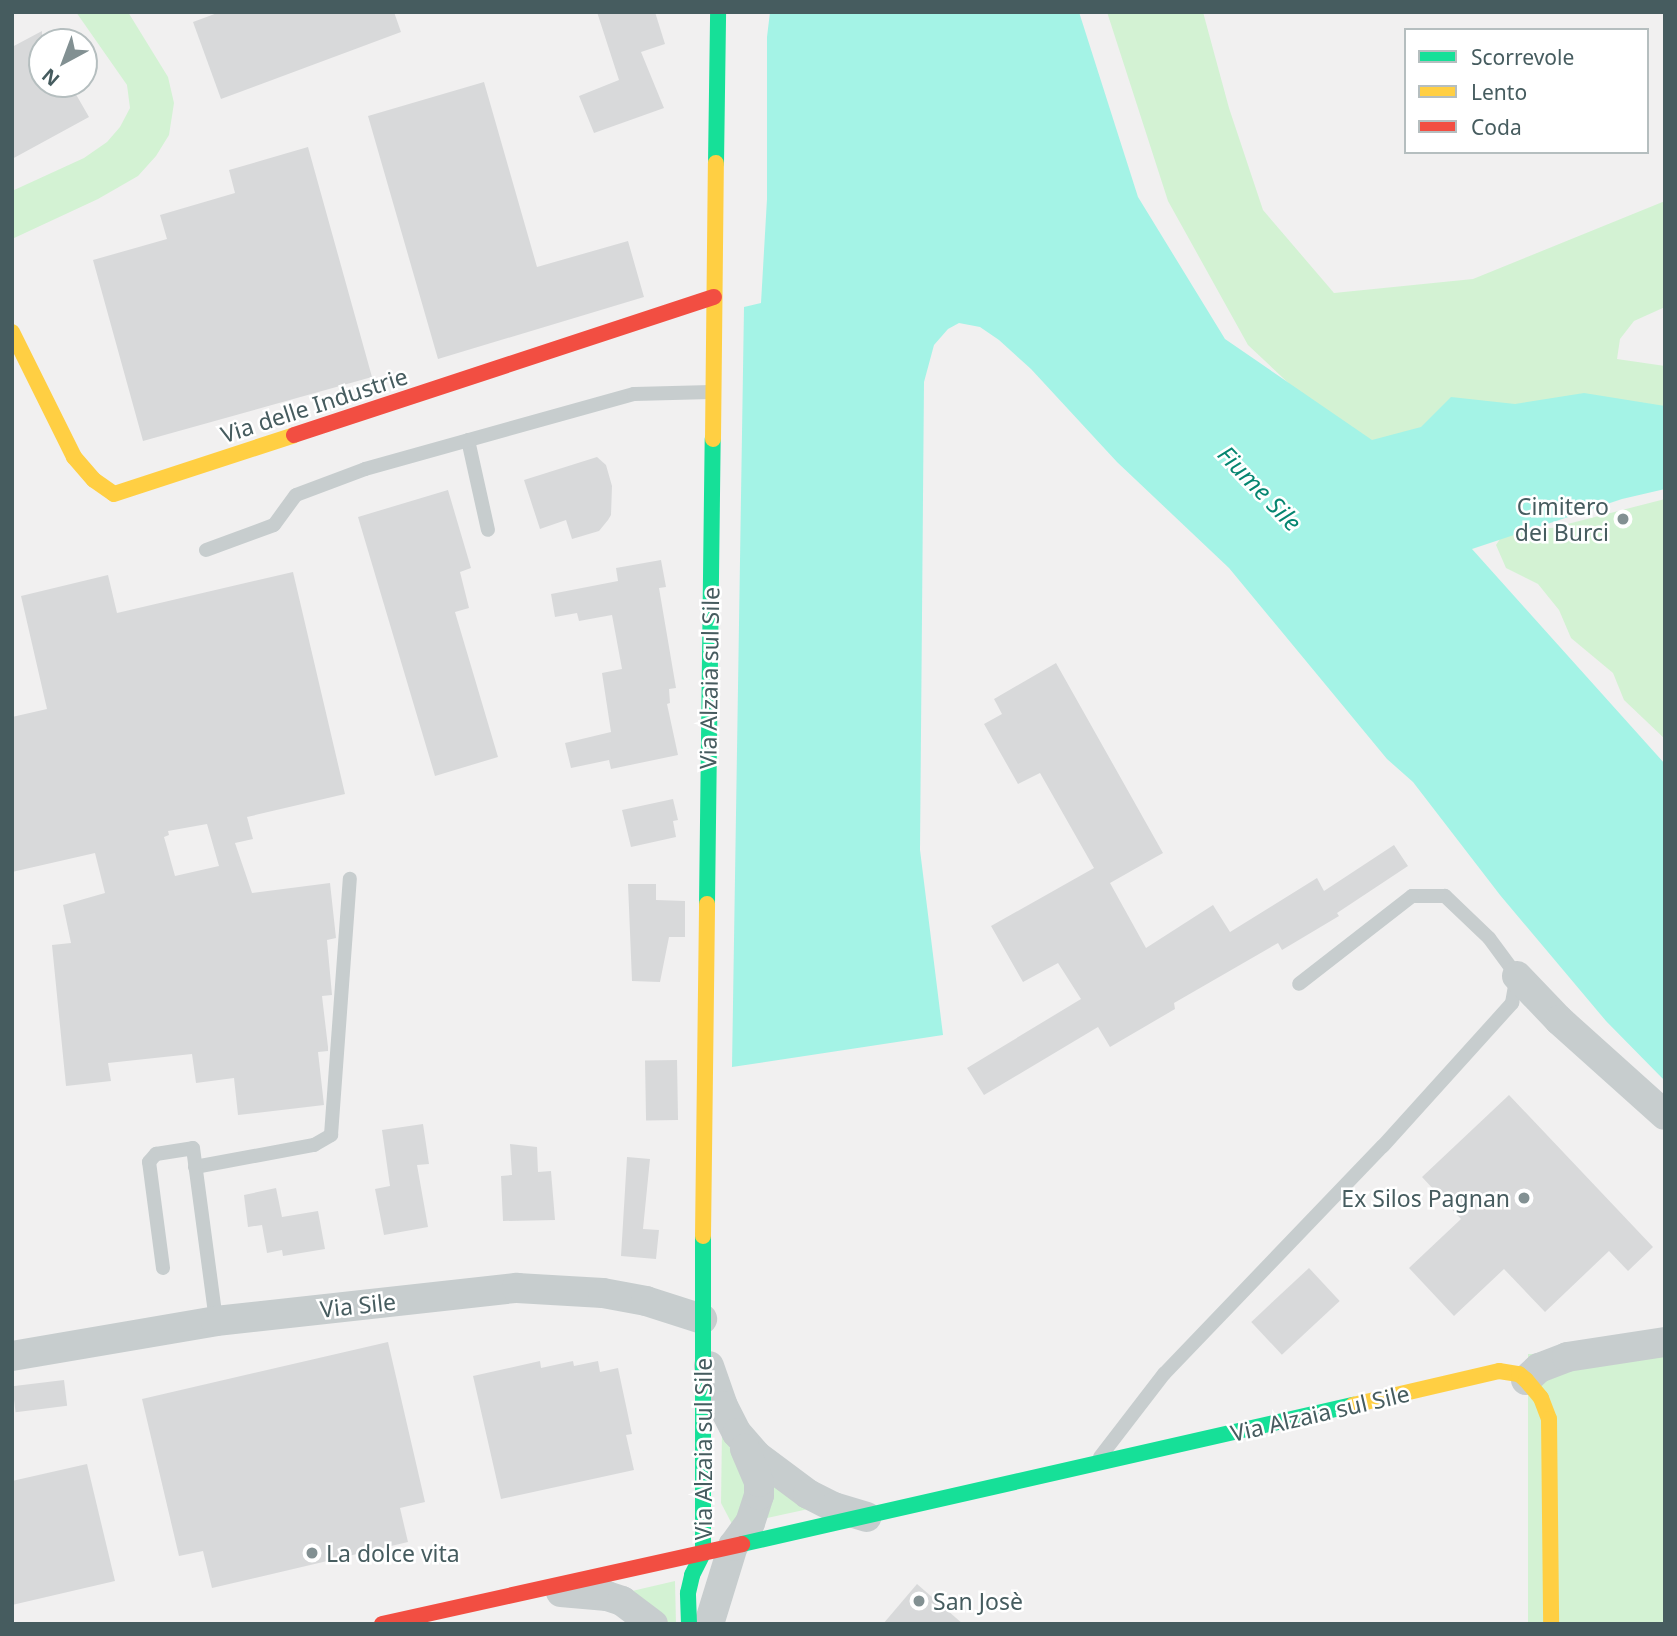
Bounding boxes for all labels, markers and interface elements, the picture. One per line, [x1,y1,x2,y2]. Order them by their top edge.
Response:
north arrow [28,28,98,98]
legend [1404,28,1649,154]
text: Scorrevole [1471,43,1574,71]
text: N [36,62,65,92]
text: Lento [1471,78,1527,106]
text: Coda [1471,113,1522,141]
street label: Via delle Industrie [217,362,411,448]
water label: Fiume Sile [1212,439,1308,537]
place label: Cimitero dei Burci [1515,492,1609,546]
marker: Cimitero dei Burci [1615,511,1631,527]
street label: Via Alzaia sul Sile [694,587,724,769]
place label: Ex Silos Pagnan [1341,1184,1510,1212]
marker: Ex Silos Pagnan [1516,1190,1532,1206]
street label: Via Sile [319,1287,397,1323]
street label: Via Alzaia sul Sile [689,1358,717,1540]
street label: Via Alzaia sul Sile [1228,1379,1412,1447]
place label: La dolce vita [326,1539,460,1567]
marker: La dolce vita [304,1545,320,1561]
place label: San Josè [933,1587,1023,1615]
marker: San Josè [911,1593,927,1609]

